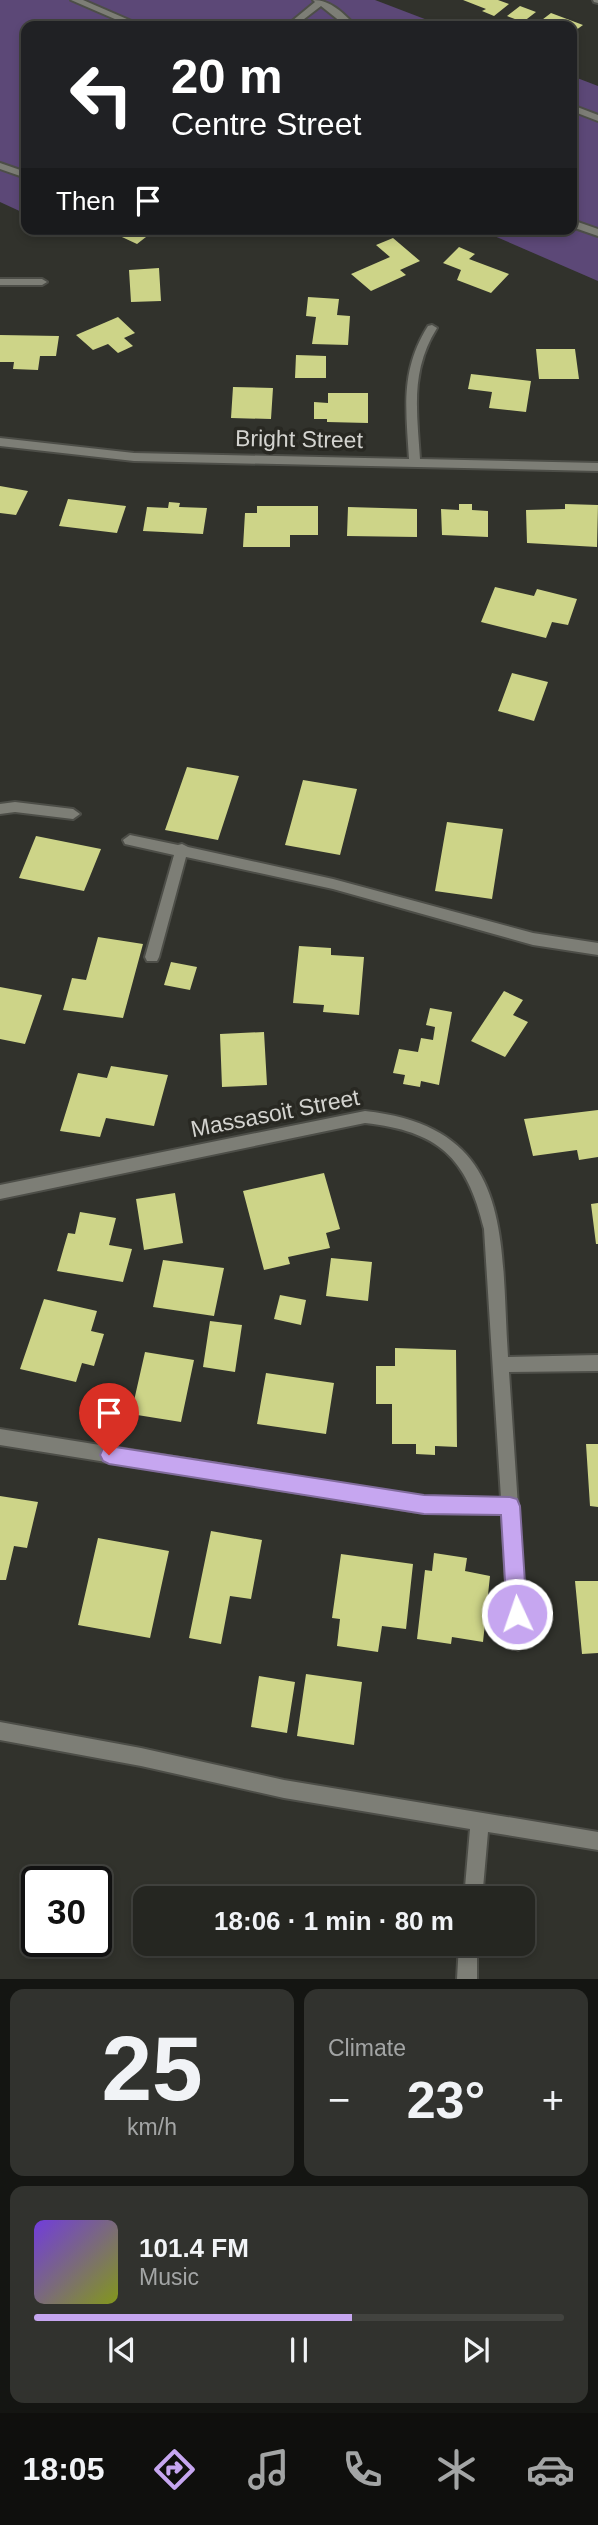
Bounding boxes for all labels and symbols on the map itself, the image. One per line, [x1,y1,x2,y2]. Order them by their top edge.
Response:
street label: Bright Street [235,425,364,453]
street label: Massasoit Street [188,1084,362,1142]
pin [79,1383,139,1455]
position arrow [480,1577,554,1651]
speed limit sign: 30 [21,1866,112,1957]

